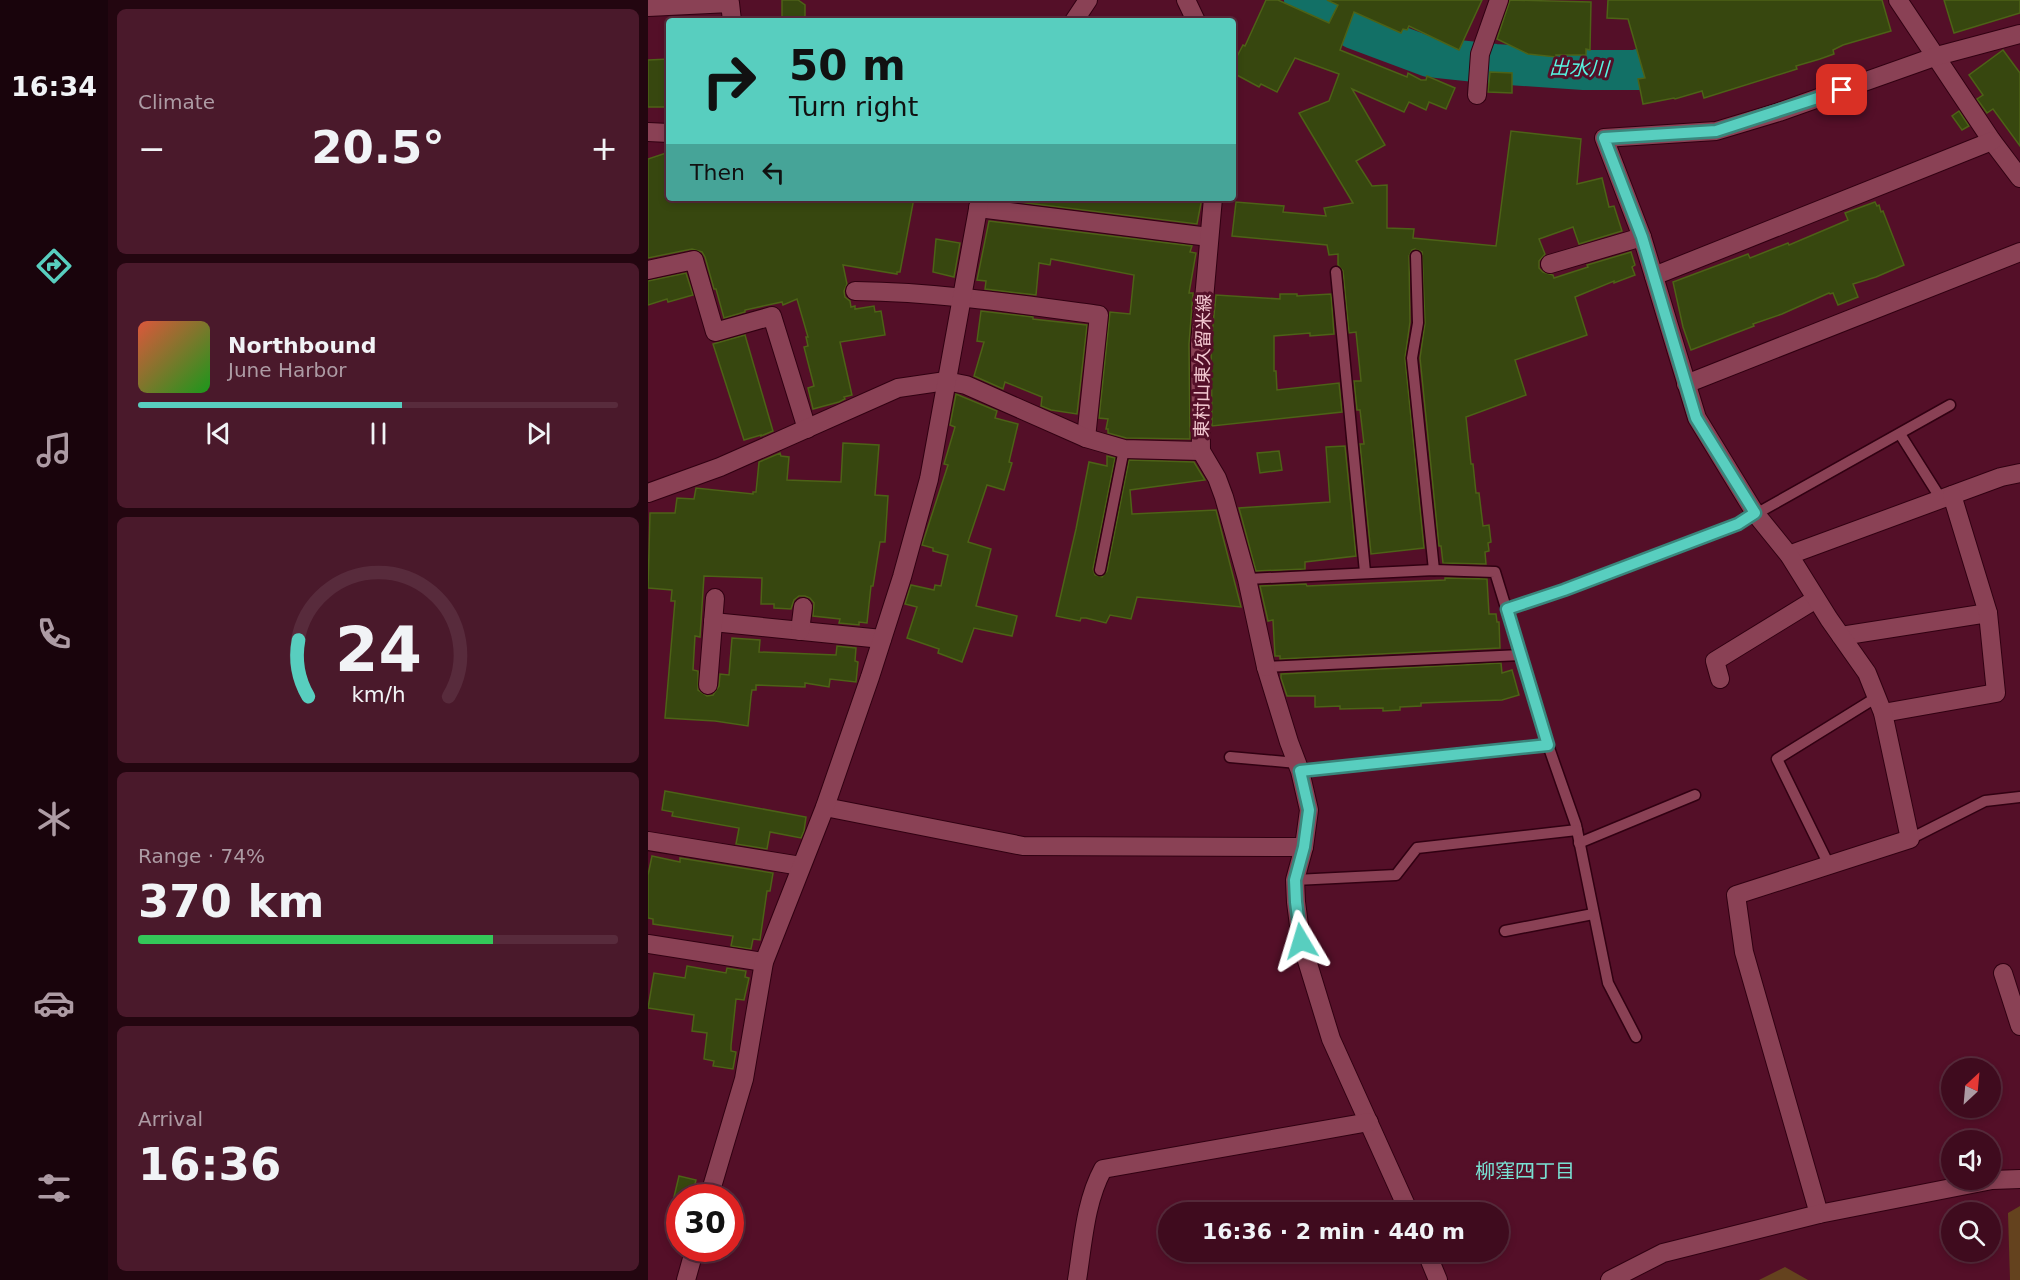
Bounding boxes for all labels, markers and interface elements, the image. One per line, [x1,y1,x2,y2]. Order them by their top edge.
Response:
text: 50 m [789,41,906,90]
icon: right [690,42,768,120]
water label: 出水川 [1549,55,1611,81]
pin [1816,64,1867,115]
text: 16:34 [11,71,97,102]
icon: arrive [1825,73,1858,106]
text: Climate [138,90,215,114]
text: Turn right [789,91,918,122]
text: 20.5° [311,121,445,174]
text: − [138,129,166,168]
text: + [590,129,618,168]
icon: left [757,156,790,189]
text: Then [690,160,745,185]
icon: directions [33,245,75,287]
street label: 東村山東久留米線 [1191,294,1214,438]
text: Northbound [228,333,377,358]
text: June Harbor [228,358,347,382]
icon: previous [202,417,235,450]
icon: pause [362,417,395,450]
icon: next [522,417,555,450]
icon: music [33,429,75,471]
icon: phone [33,613,75,655]
text: 24 [335,613,421,686]
text: km/h [351,682,405,707]
icon: climate [33,798,75,840]
text: Range · 74% [138,844,265,868]
text: 370 km [138,875,324,928]
position arrow [1269,909,1333,973]
icon: car [33,982,75,1024]
north arrow [1941,1058,2001,1118]
map controls [1941,1058,2001,1262]
text: Arrival [138,1107,203,1131]
button: sound [1941,1130,2001,1190]
text: 16:36 [138,1138,281,1191]
district label: 柳窪四丁目 [1475,1159,1575,1183]
icon: filters [33,1167,75,1209]
speed limit sign: 30 [666,1184,744,1262]
button: search [1941,1202,2001,1262]
text: 16:36 · 2 min · 440 m [1202,1219,1465,1244]

